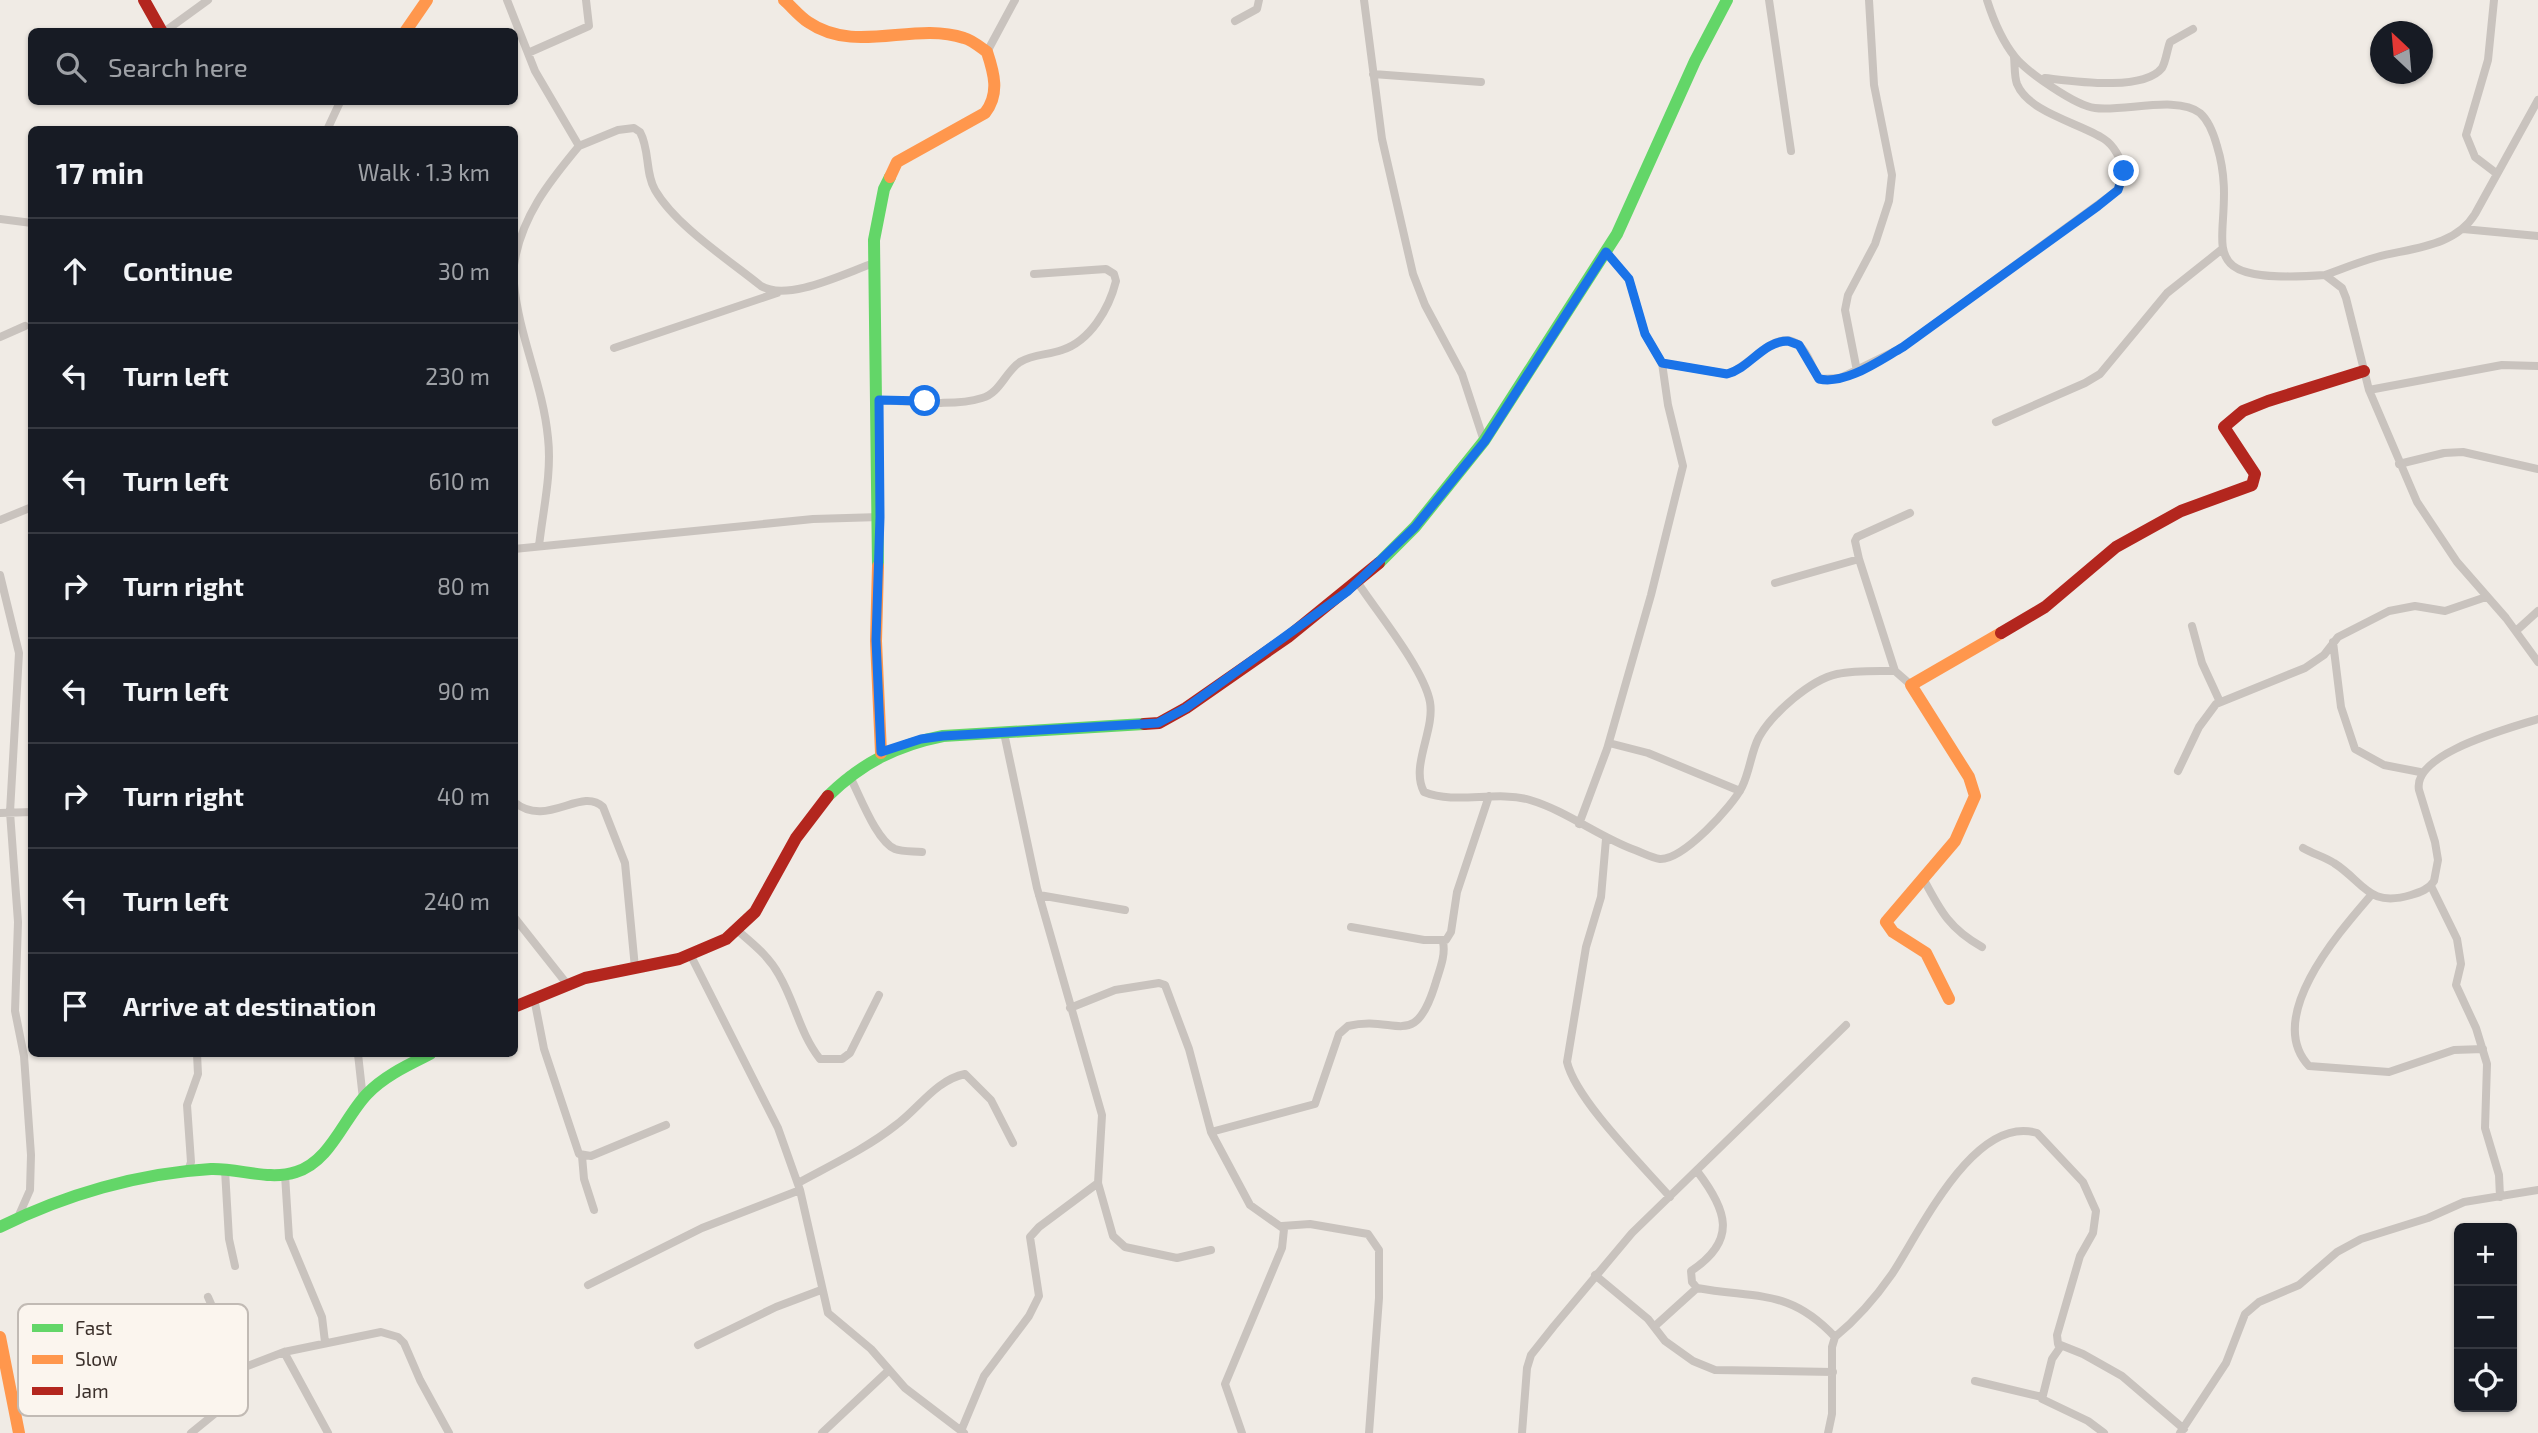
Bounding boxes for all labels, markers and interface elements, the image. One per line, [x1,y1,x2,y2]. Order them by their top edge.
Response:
north arrow [2370,21,2433,84]
search box [28,28,518,105]
icon: search [52,48,90,86]
text: Search here [108,51,248,82]
text: 17 min [56,154,144,190]
route end [2108,155,2139,186]
text: Walk · 1.3 km [358,158,490,186]
icon: ahead [56,252,94,290]
text: Continue [123,255,233,286]
text: 30 m [438,257,490,285]
icon: left [56,357,94,395]
text: Turn left [123,360,229,391]
text: 230 m [425,362,490,390]
route start [909,385,940,416]
icon: left [56,462,94,500]
text: Turn left [123,465,229,496]
text: 610 m [429,467,490,495]
icon: right [56,567,94,605]
text: Turn right [123,570,244,601]
text: 80 m [437,572,490,600]
icon: left [56,672,94,710]
text: Turn left [123,675,229,706]
text: 90 m [438,677,490,705]
icon: right [56,777,94,815]
text: Turn right [123,780,244,811]
text: 40 m [437,782,490,810]
icon: left [56,882,94,920]
text: Turn left [123,885,229,916]
text: 240 m [424,887,490,915]
icon: arrive [56,987,94,1025]
text: Arrive at destination [123,990,376,1021]
map controls [2454,1223,2517,1412]
button: + [2454,1223,2517,1286]
button: − [2454,1286,2517,1349]
legend [18,1304,248,1416]
text: Fast [75,1316,112,1339]
text: Slow [75,1347,118,1370]
button: locate [2454,1349,2517,1412]
text: Jam [75,1379,109,1402]

